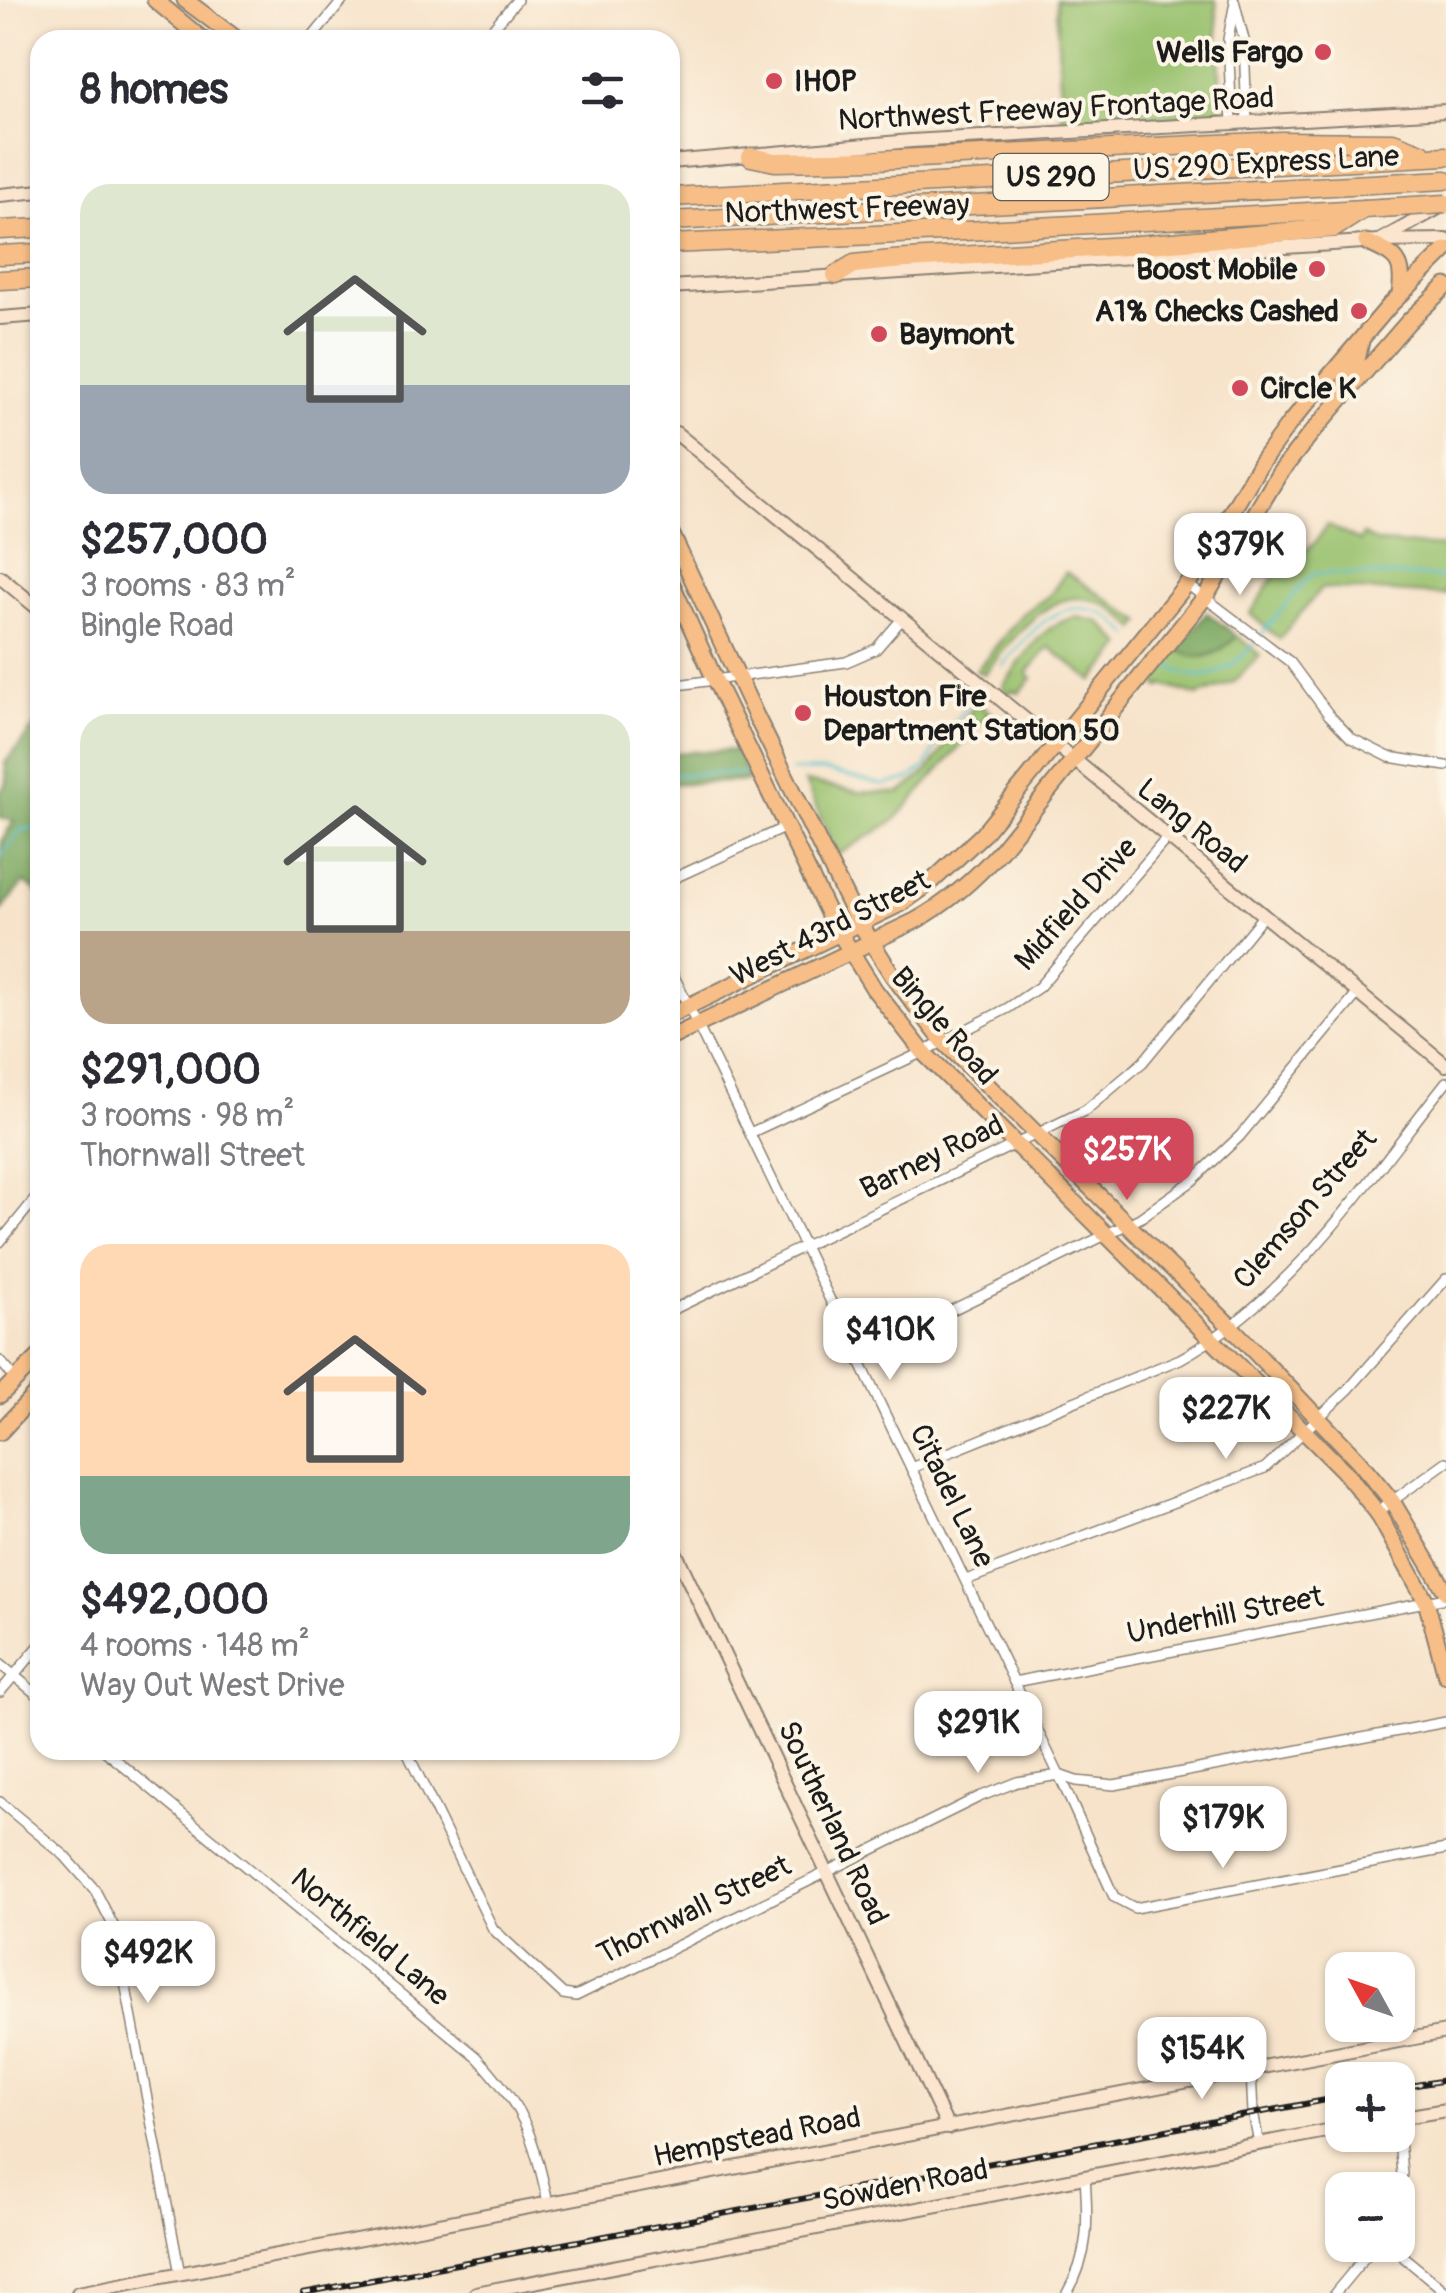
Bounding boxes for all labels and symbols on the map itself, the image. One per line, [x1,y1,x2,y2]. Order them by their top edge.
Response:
place label: Wells Fargo [1156,34,1303,71]
marker: Wells Fargo [1312,41,1334,63]
place label: IHOP [794,63,857,100]
marker: IHOP [763,70,785,92]
street label: Northwest Freeway Frontage Road [837,79,1275,139]
street label: US 290 Express Lane [1132,138,1400,188]
road number: US 290 [994,154,1108,200]
street label: Northwest Freeway [724,186,970,232]
place label: Boost Mobile [1136,251,1298,288]
marker: Boost Mobile [1306,258,1328,280]
place label: A1% Checks Cashed [1095,293,1339,330]
marker: A1% Checks Cashed [1348,300,1370,322]
place label: Baymont [899,316,1015,353]
marker: Baymont [868,323,890,345]
place label: Circle K [1260,370,1356,407]
marker: Circle K [1229,377,1251,399]
pin: $379K [1170,513,1310,598]
place label: Houston Fire Department Station 50 [823,678,1120,749]
marker: Houston Fire Department Station 50 [792,702,814,724]
street label: Lang Road [1130,771,1254,881]
street label: Midfield Drive [1007,830,1146,978]
street label: West 43rd Street [724,861,937,994]
street label: Bingle Road [883,959,1005,1093]
street label: Barney Road [854,1106,1010,1208]
pin: $257K [1057,1118,1197,1203]
street label: Clemson Street [1225,1121,1385,1297]
pin: $410K [820,1298,960,1383]
pin: $227K [1156,1377,1296,1462]
street label: Citadel Lane [901,1418,1003,1574]
street label: Underhill Street [1124,1578,1327,1652]
pin: $291K [908,1691,1048,1776]
street label: Southerland Road [770,1715,896,1931]
pin: $179K [1153,1786,1293,1871]
street label: Thornwall Street [591,1847,798,1973]
street label: Northfield Lane [283,1860,457,2014]
pin: $492K [78,1921,218,2006]
north arrow [1325,1952,1415,2042]
pin: $154K [1132,2017,1272,2102]
street label: Hempstead Road [650,2099,864,2175]
street label: Sowden Road [819,2151,991,2219]

